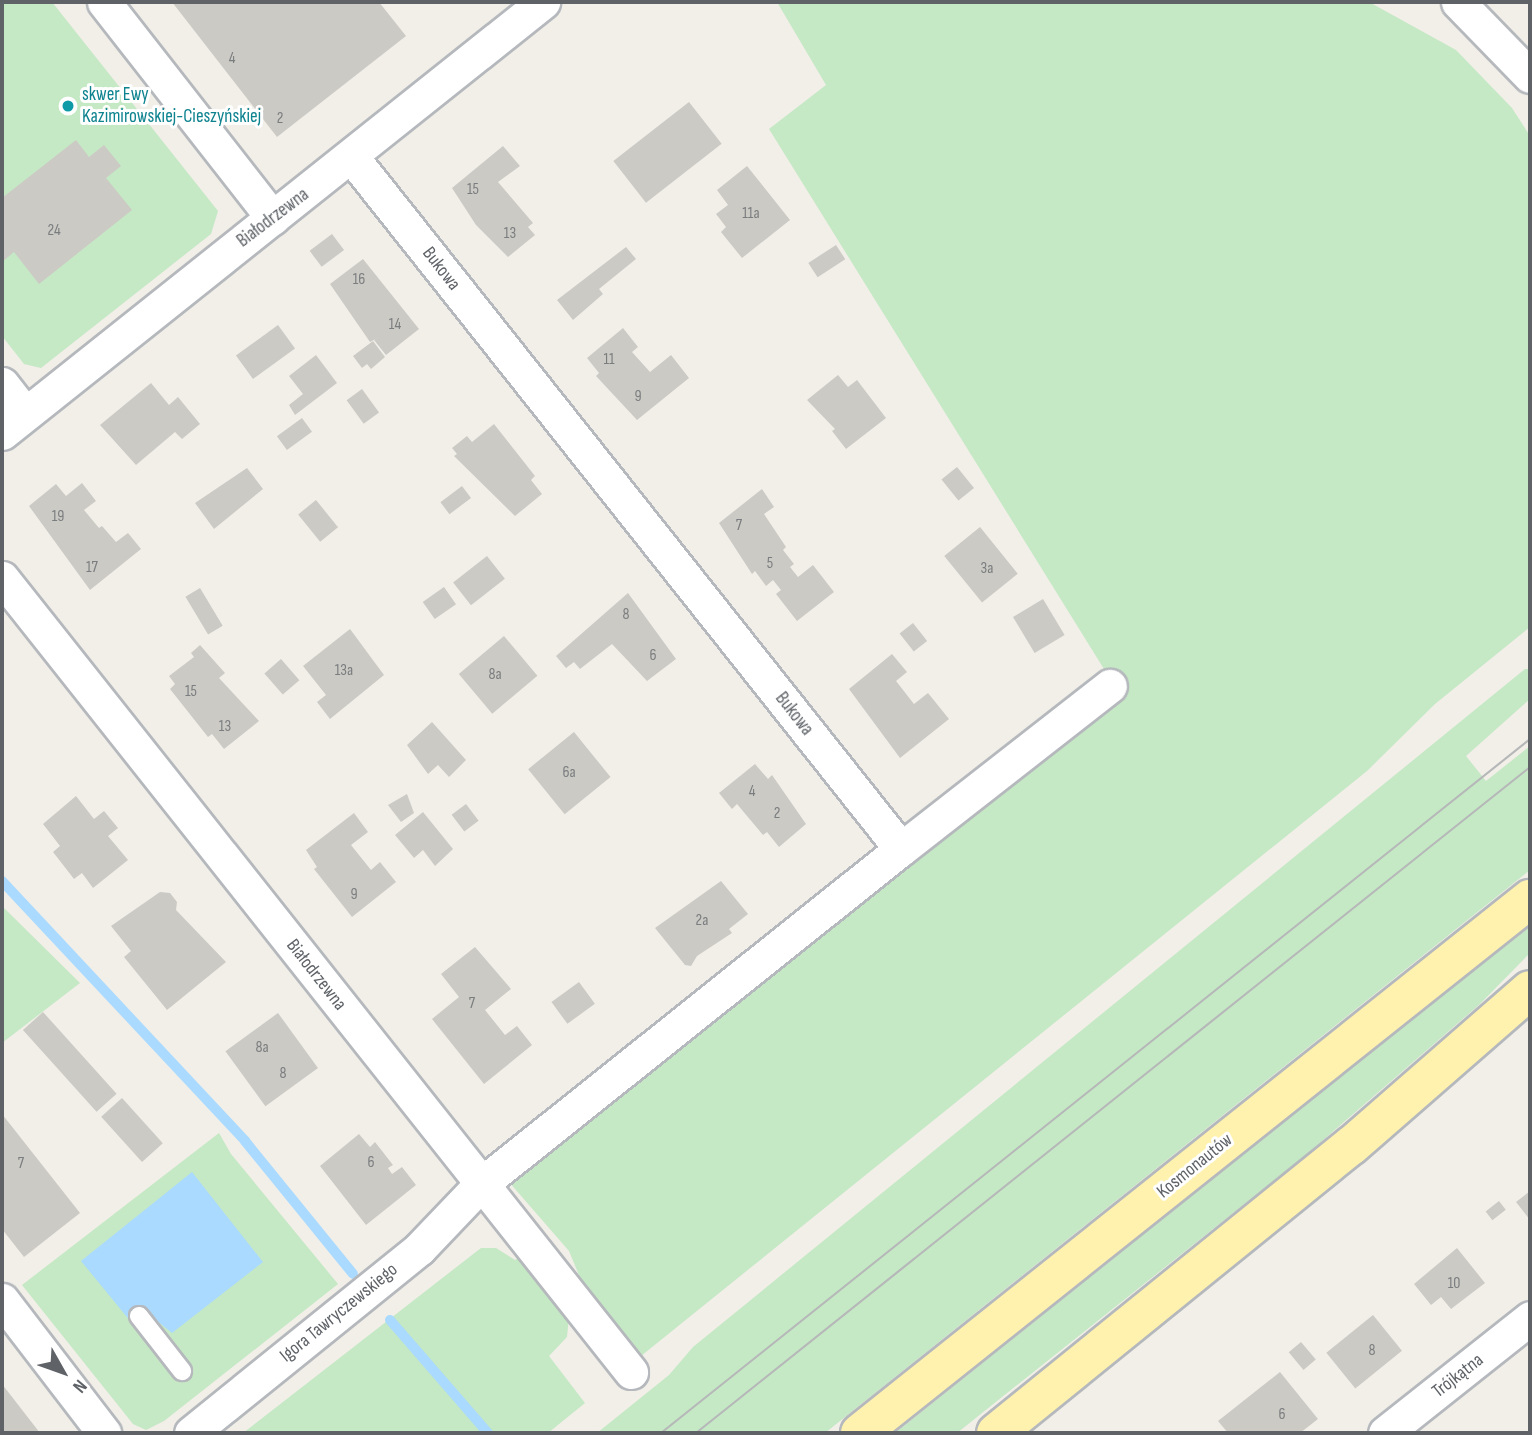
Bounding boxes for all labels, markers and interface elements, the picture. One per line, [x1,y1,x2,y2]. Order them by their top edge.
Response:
house number: 4 [229,49,235,69]
place label: skwer Ewy Kazimirowskiej-Cieszyńskiej [82,84,261,128]
marker: skwer Ewy Kazimirowskiej-Cieszyńskiej [60,98,76,114]
house number: 2 [277,109,283,129]
house number: 15 [467,180,479,200]
street label: Białodrzewna [232,184,314,252]
house number: 11a [742,204,760,224]
house number: 24 [47,221,61,241]
house number: 13 [504,224,516,244]
street label: Bukowa [417,243,465,295]
house number: 16 [353,270,365,290]
house number: 14 [389,315,401,335]
house number: 11 [603,350,615,370]
house number: 9 [634,387,642,407]
house number: 19 [52,507,64,527]
house number: 7 [736,516,742,536]
house number: 5 [767,554,773,574]
house number: 17 [86,558,98,578]
house number: 3a [981,559,993,579]
house number: 8 [622,605,630,625]
house number: 6 [649,646,657,666]
house number: 13a [335,661,353,681]
house number: 8a [488,665,502,685]
house number: 15 [185,682,197,702]
street label: Bukowa [770,688,818,740]
house number: 13 [219,717,231,737]
house number: 6a [562,763,576,783]
house number: 4 [749,782,755,802]
house number: 2 [774,804,780,824]
house number: 9 [350,885,358,905]
house number: 2a [696,911,708,931]
street label: Białodrzewna [281,935,351,1015]
house number: 7 [469,994,475,1014]
house number: 8a [255,1038,269,1058]
house number: 8 [279,1064,287,1084]
street label: Kosmonautów [1153,1129,1237,1203]
house number: 6 [367,1153,375,1173]
house number: 7 [18,1154,24,1174]
street label: Igora Tawryczewskiego [276,1259,402,1367]
house number: 10 [1448,1274,1460,1294]
north arrow [28,1337,98,1407]
house number: 8 [1368,1341,1376,1361]
street label: Trójkątna [1428,1349,1488,1403]
text: N [67,1375,92,1397]
house number: 6 [1278,1405,1286,1425]

